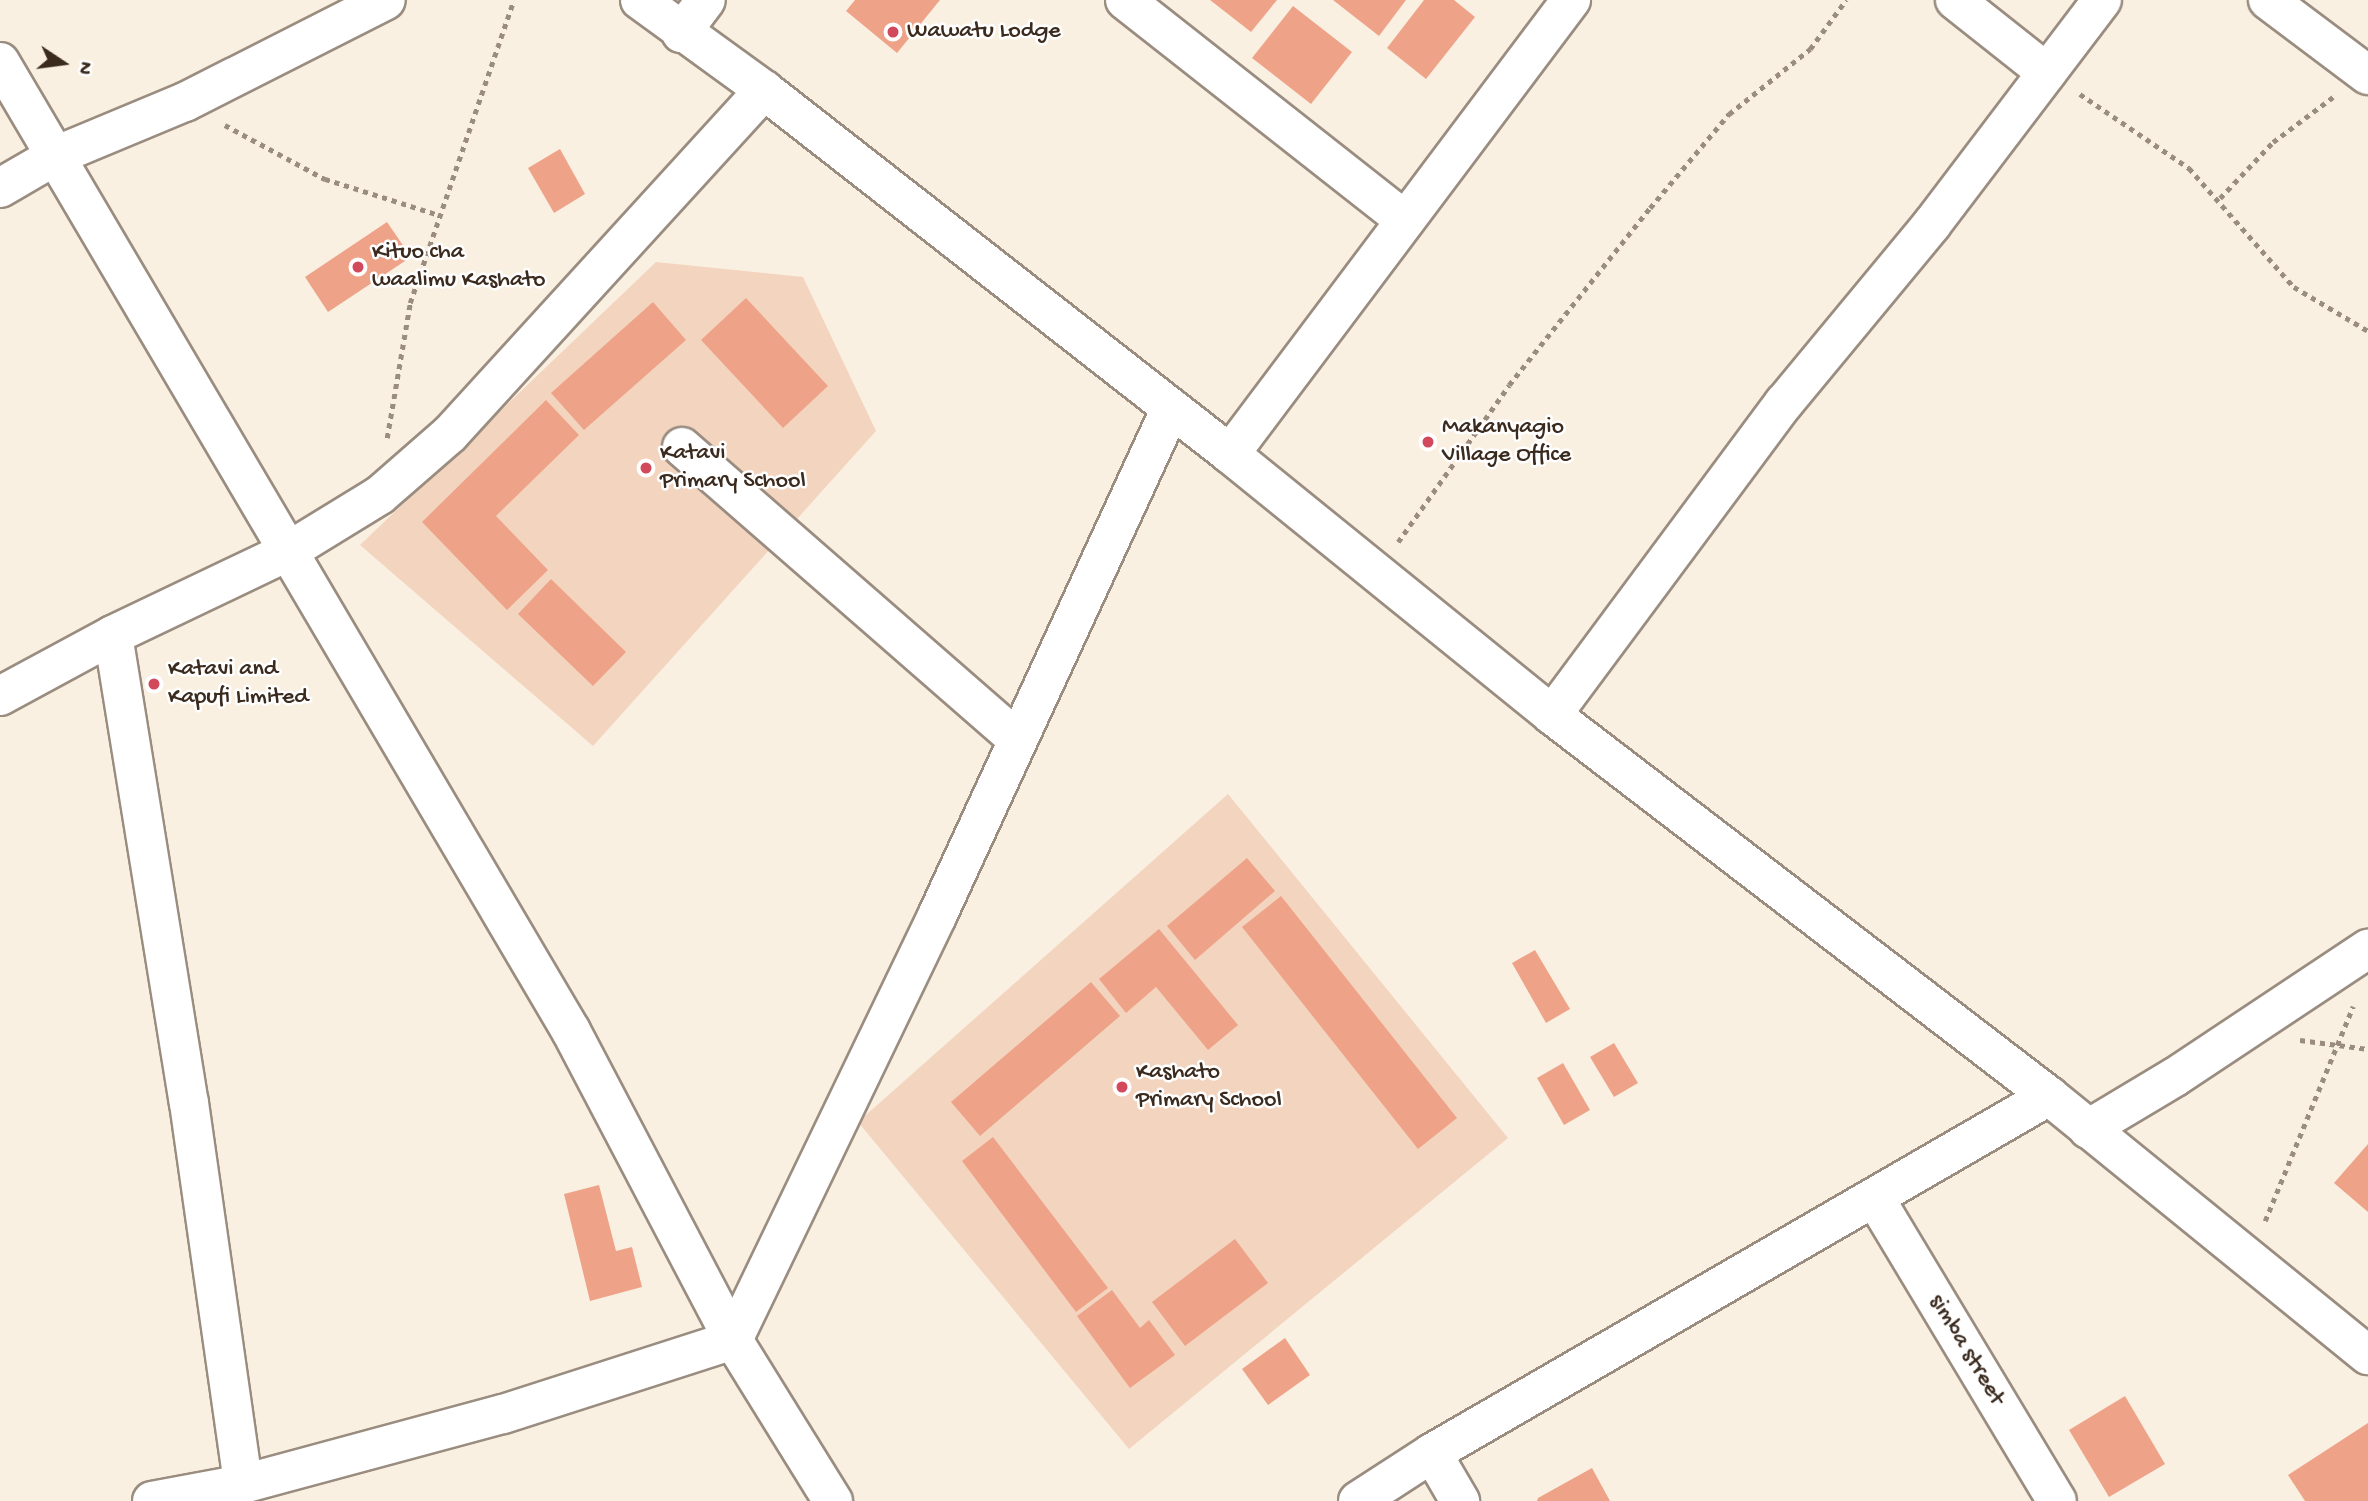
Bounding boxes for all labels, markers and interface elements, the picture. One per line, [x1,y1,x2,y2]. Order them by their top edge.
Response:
place label: Wawatu Lodge [907,18,1061,46]
marker: Wawatu Lodge [885,24,901,40]
north arrow [28,28,98,98]
text: N [71,59,97,76]
place label: Kituo cha waalimu Kashato [372,239,546,295]
marker: Kituo cha waalimu Kashato [350,259,366,275]
place label: Makanyagio Village Office [1442,414,1571,470]
marker: Makanyagio Village Office [1420,434,1436,450]
place label: Katavi Primary School [660,440,806,496]
marker: Katavi Primary School [638,460,654,476]
place label: Katavi and Kapufi Limited [168,656,308,712]
marker: Katavi and Kapufi Limited [146,676,162,692]
place label: Kashato Primary School [1136,1059,1282,1115]
marker: Kashato Primary School [1114,1079,1130,1095]
street label: simba street [1922,1289,2010,1411]

